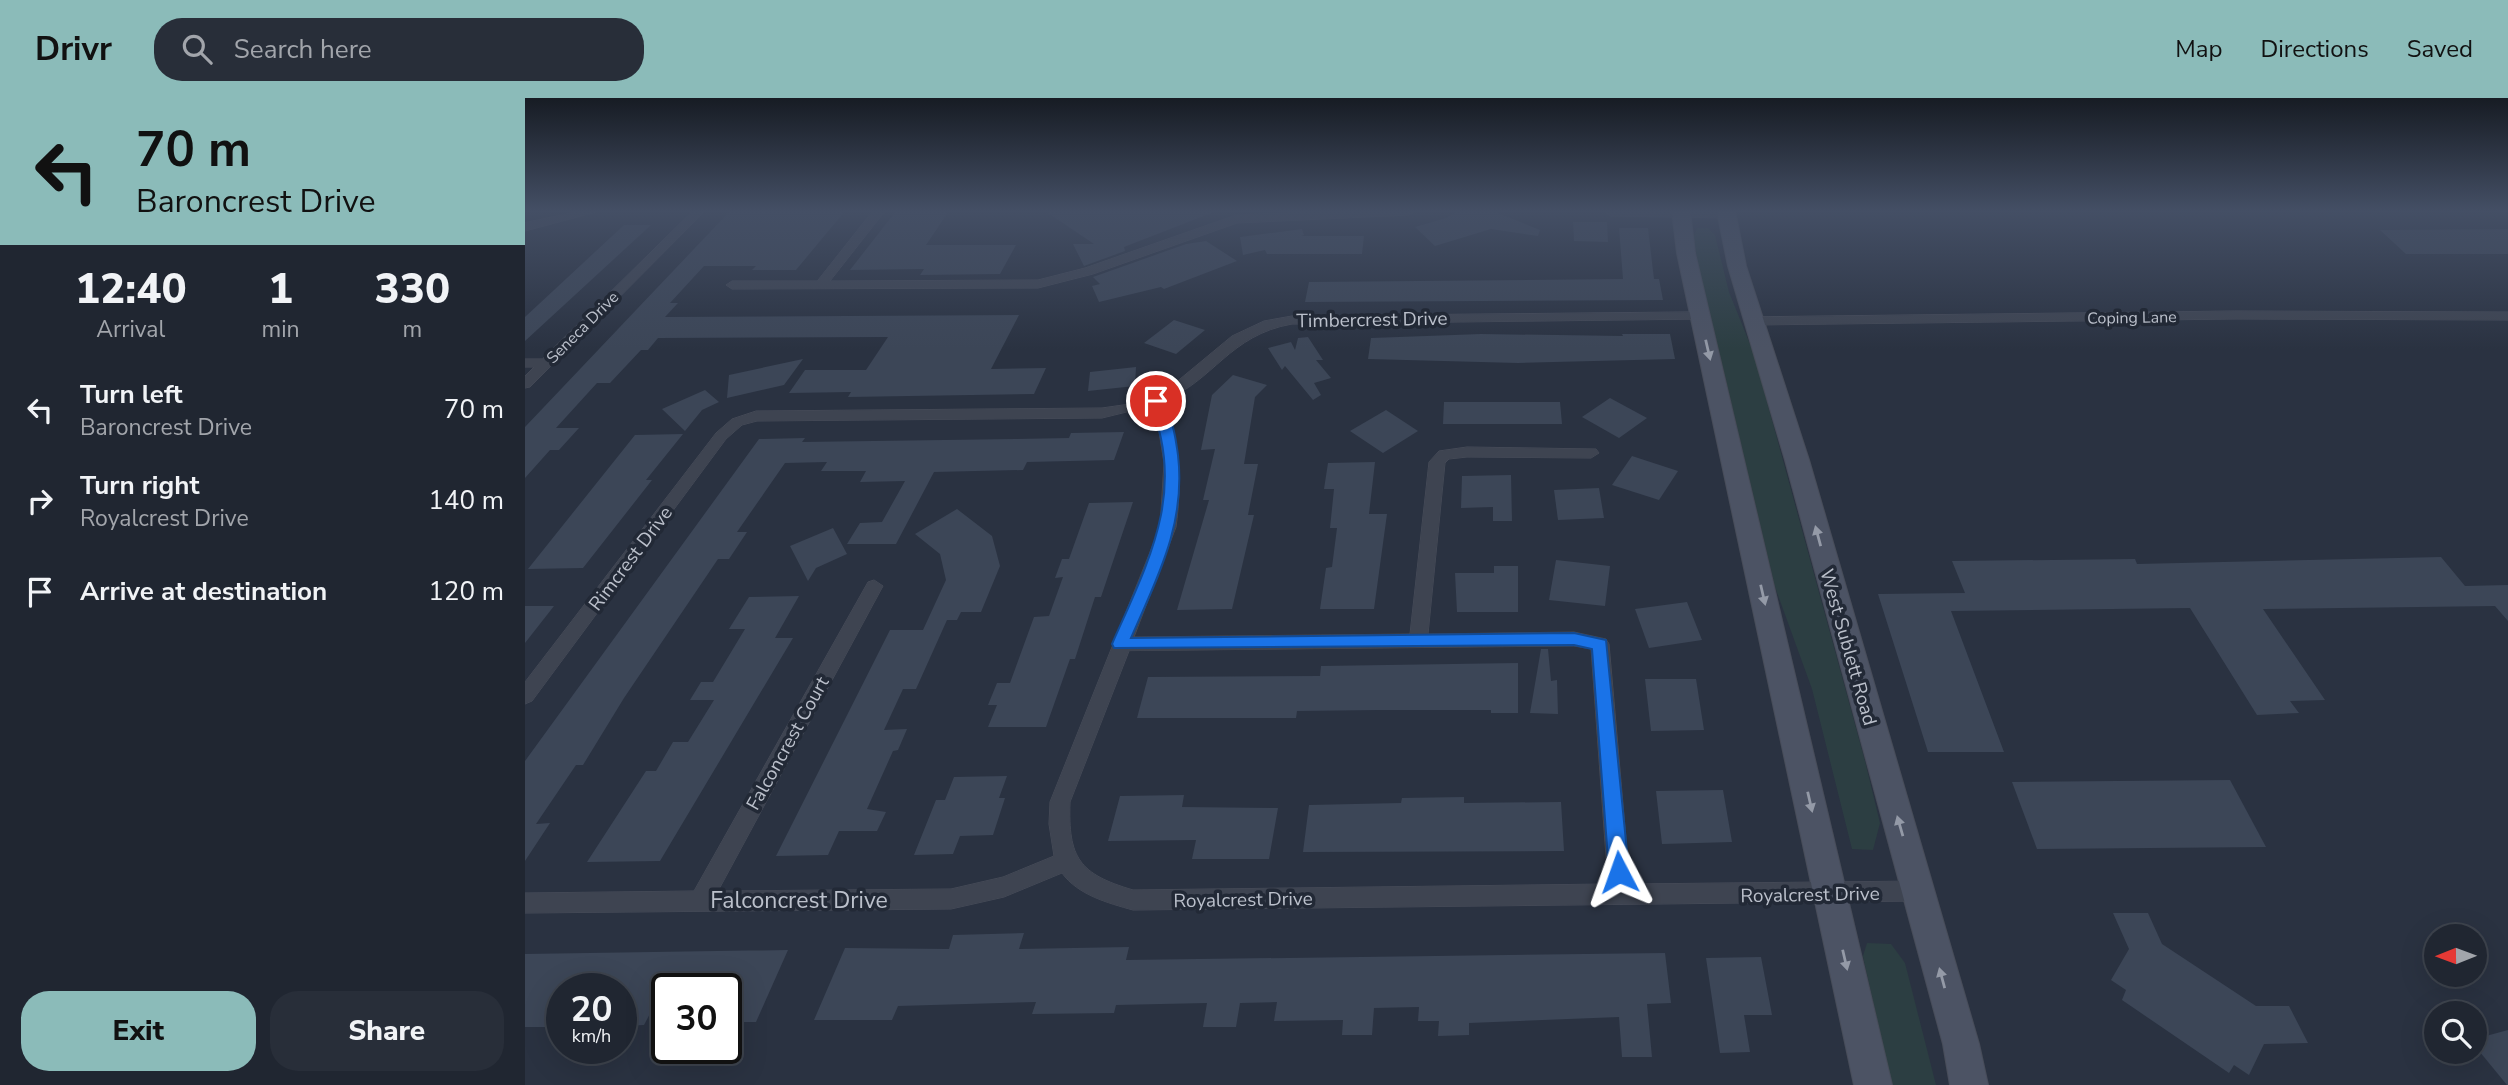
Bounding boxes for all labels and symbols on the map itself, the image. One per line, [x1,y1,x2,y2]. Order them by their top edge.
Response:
street label: Seneca Drive [542,287,624,369]
street label: Timbercrest Drive [1296,306,1448,334]
street label: Coping Lane [2087,306,2177,330]
one-way arrow [1702,339,1713,361]
pin [1126,371,1186,431]
street label: Rimcrest Drive [583,501,679,616]
one-way arrow [1812,525,1823,547]
street label: West Sublett Road [1813,566,1883,729]
one-way arrow [1758,584,1769,606]
street label: Falconcrest Court [740,672,836,815]
one-way arrow [1804,791,1815,813]
one-way arrow [1894,815,1904,836]
position arrow [1582,835,1656,909]
street label: Royalcrest Drive [1740,881,1880,909]
street label: Falconcrest Drive [710,885,888,916]
street label: Royalcrest Drive [1173,886,1313,914]
north arrow [2424,924,2487,987]
one-way arrow [1840,949,1851,971]
one-way arrow [1937,968,1947,989]
speed limit sign: 30 [651,973,742,1064]

